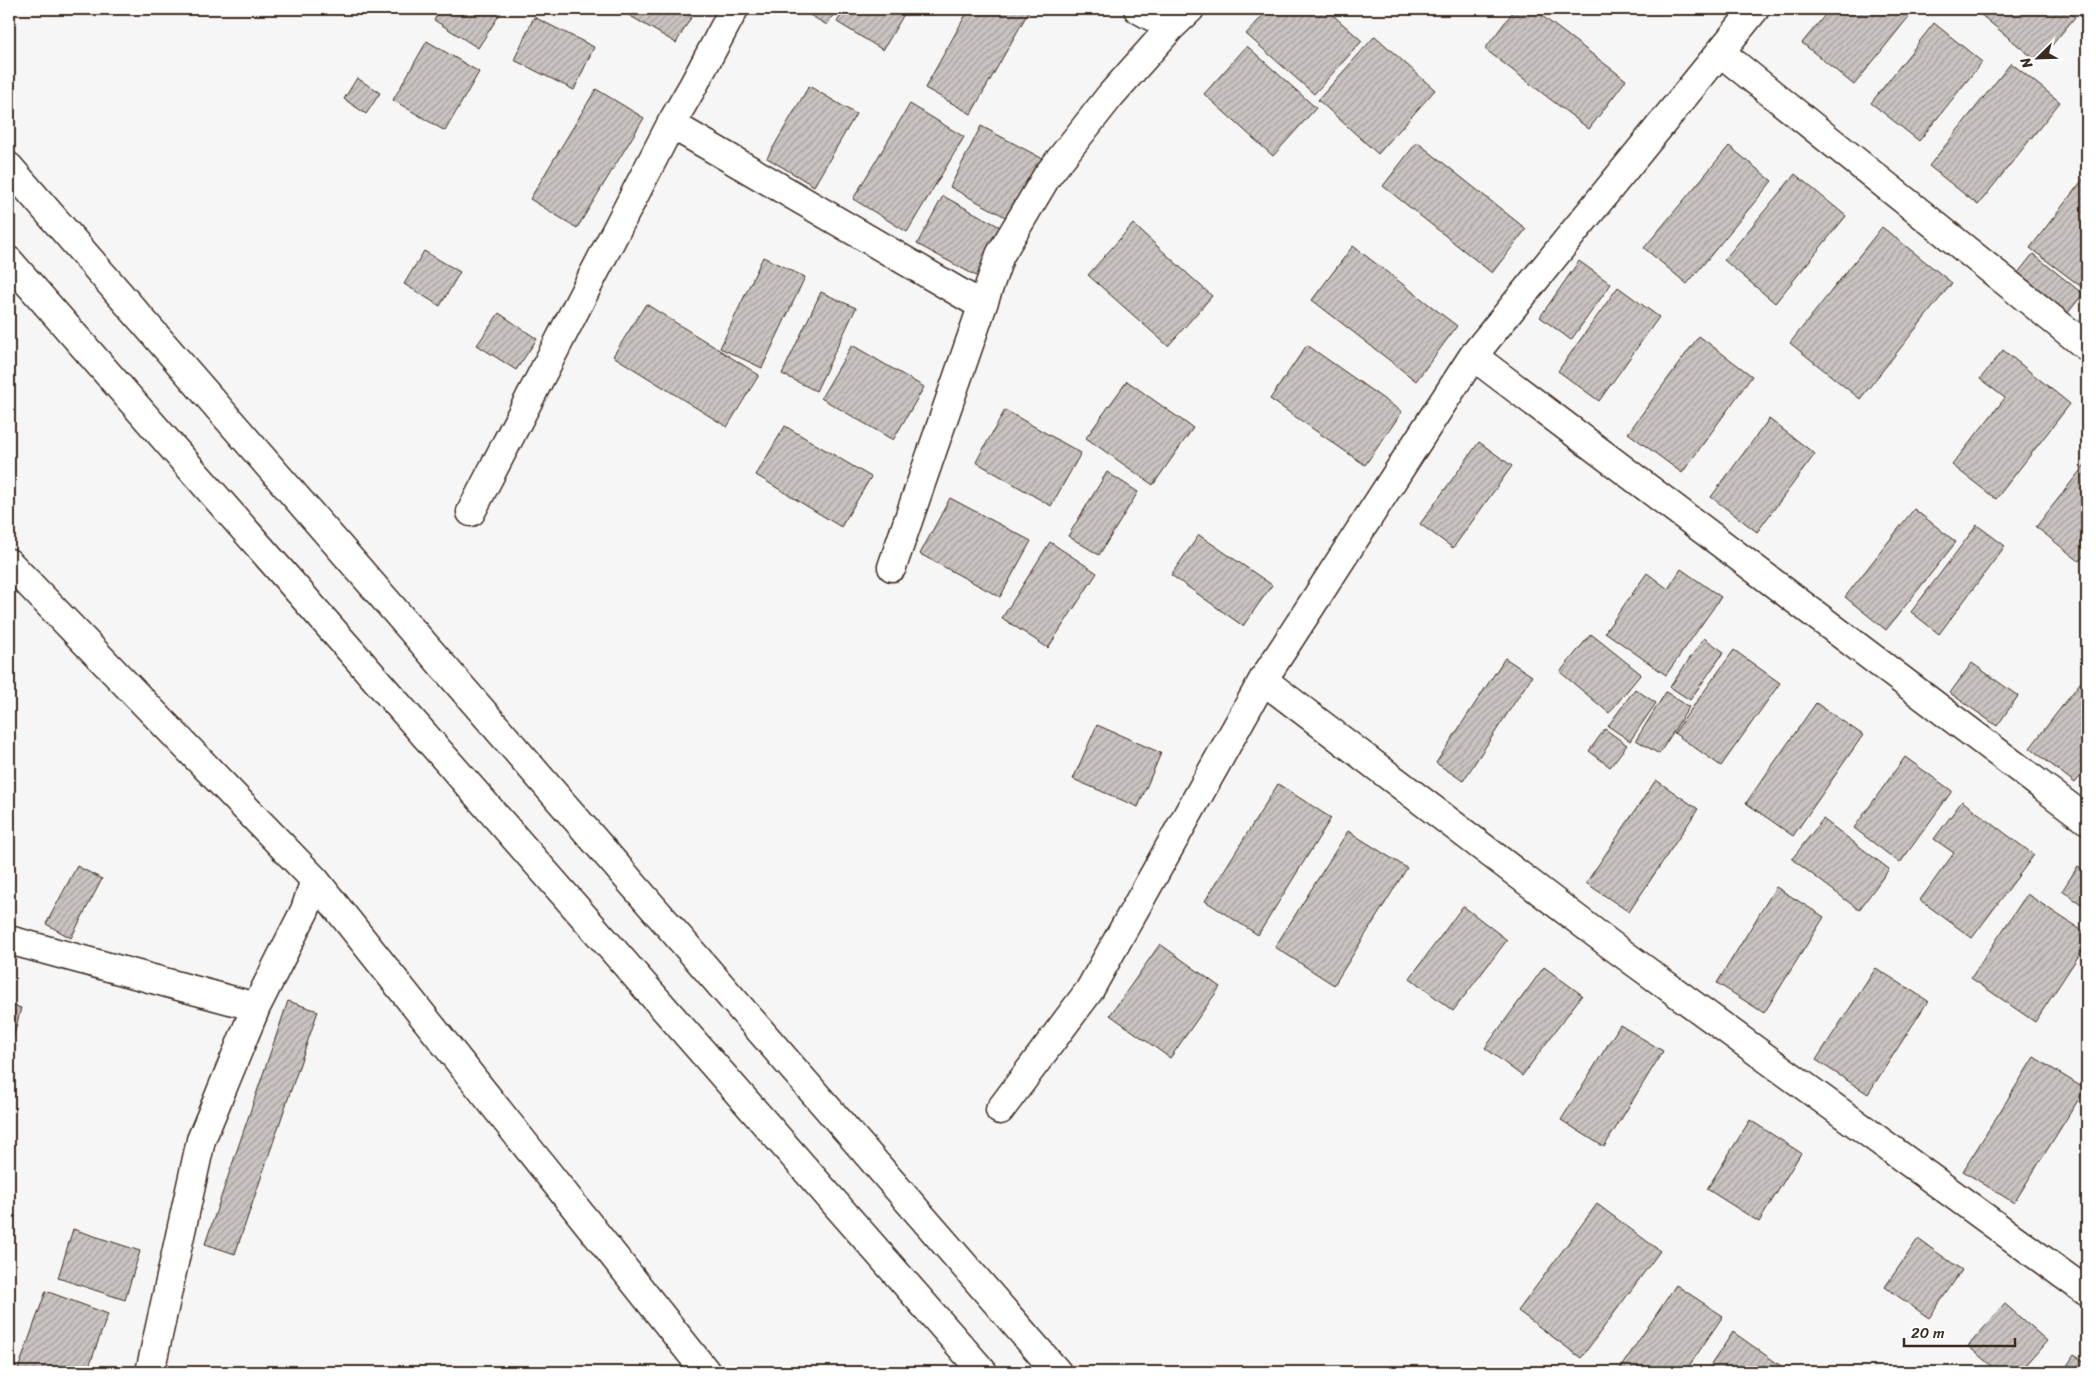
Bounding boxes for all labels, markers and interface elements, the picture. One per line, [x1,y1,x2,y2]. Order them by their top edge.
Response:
north arrow [2014,32,2064,82]
text: N [2013,53,2040,73]
scale bar [1904,1316,2015,1348]
text: 20 m [1911,1320,1945,1346]

